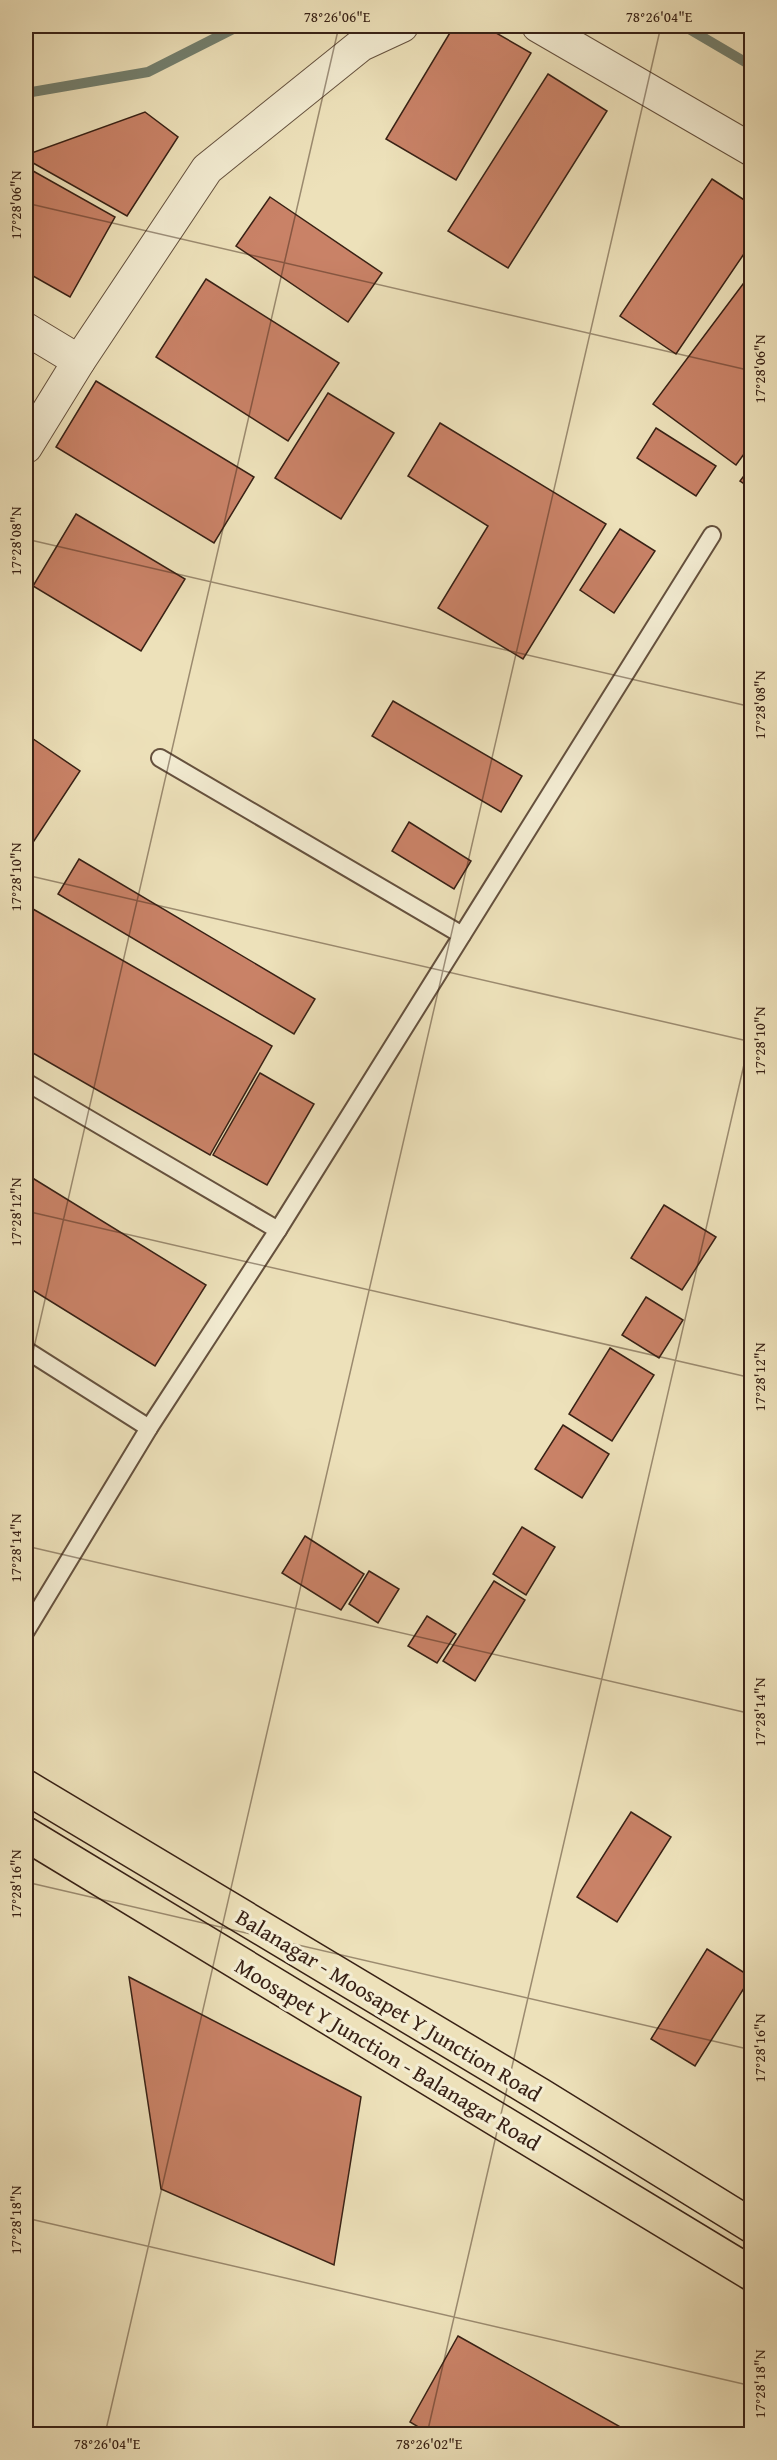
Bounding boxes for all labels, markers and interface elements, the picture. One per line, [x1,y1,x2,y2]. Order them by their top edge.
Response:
text: 78°26'06"E [304,6,371,27]
text: 78°26'04"E [626,6,693,27]
text: 17°28'06"N [5,170,26,239]
text: 17°28'06"N [749,334,770,403]
text: 17°28'08"N [5,506,26,575]
text: 17°28'08"N [749,670,770,739]
text: 17°28'10"N [5,842,26,911]
text: 17°28'10"N [749,1006,770,1075]
text: 17°28'12"N [5,1177,26,1246]
text: 17°28'12"N [749,1342,770,1411]
text: 17°28'14"N [5,1513,26,1582]
text: 17°28'14"N [749,1677,770,1746]
text: 17°28'16"N [5,1849,26,1918]
street label: Balanagar - Moosapet Y Junction Road [230,1901,548,2109]
street label: Moosapet Y Junction - Balanagar Road [229,1950,547,2158]
text: 17°28'16"N [749,2013,770,2082]
text: 17°28'18"N [5,2185,26,2254]
text: 17°28'18"N [749,2349,770,2418]
text: 78°26'04"E [74,2433,141,2454]
text: 78°26'02"E [396,2433,463,2454]

